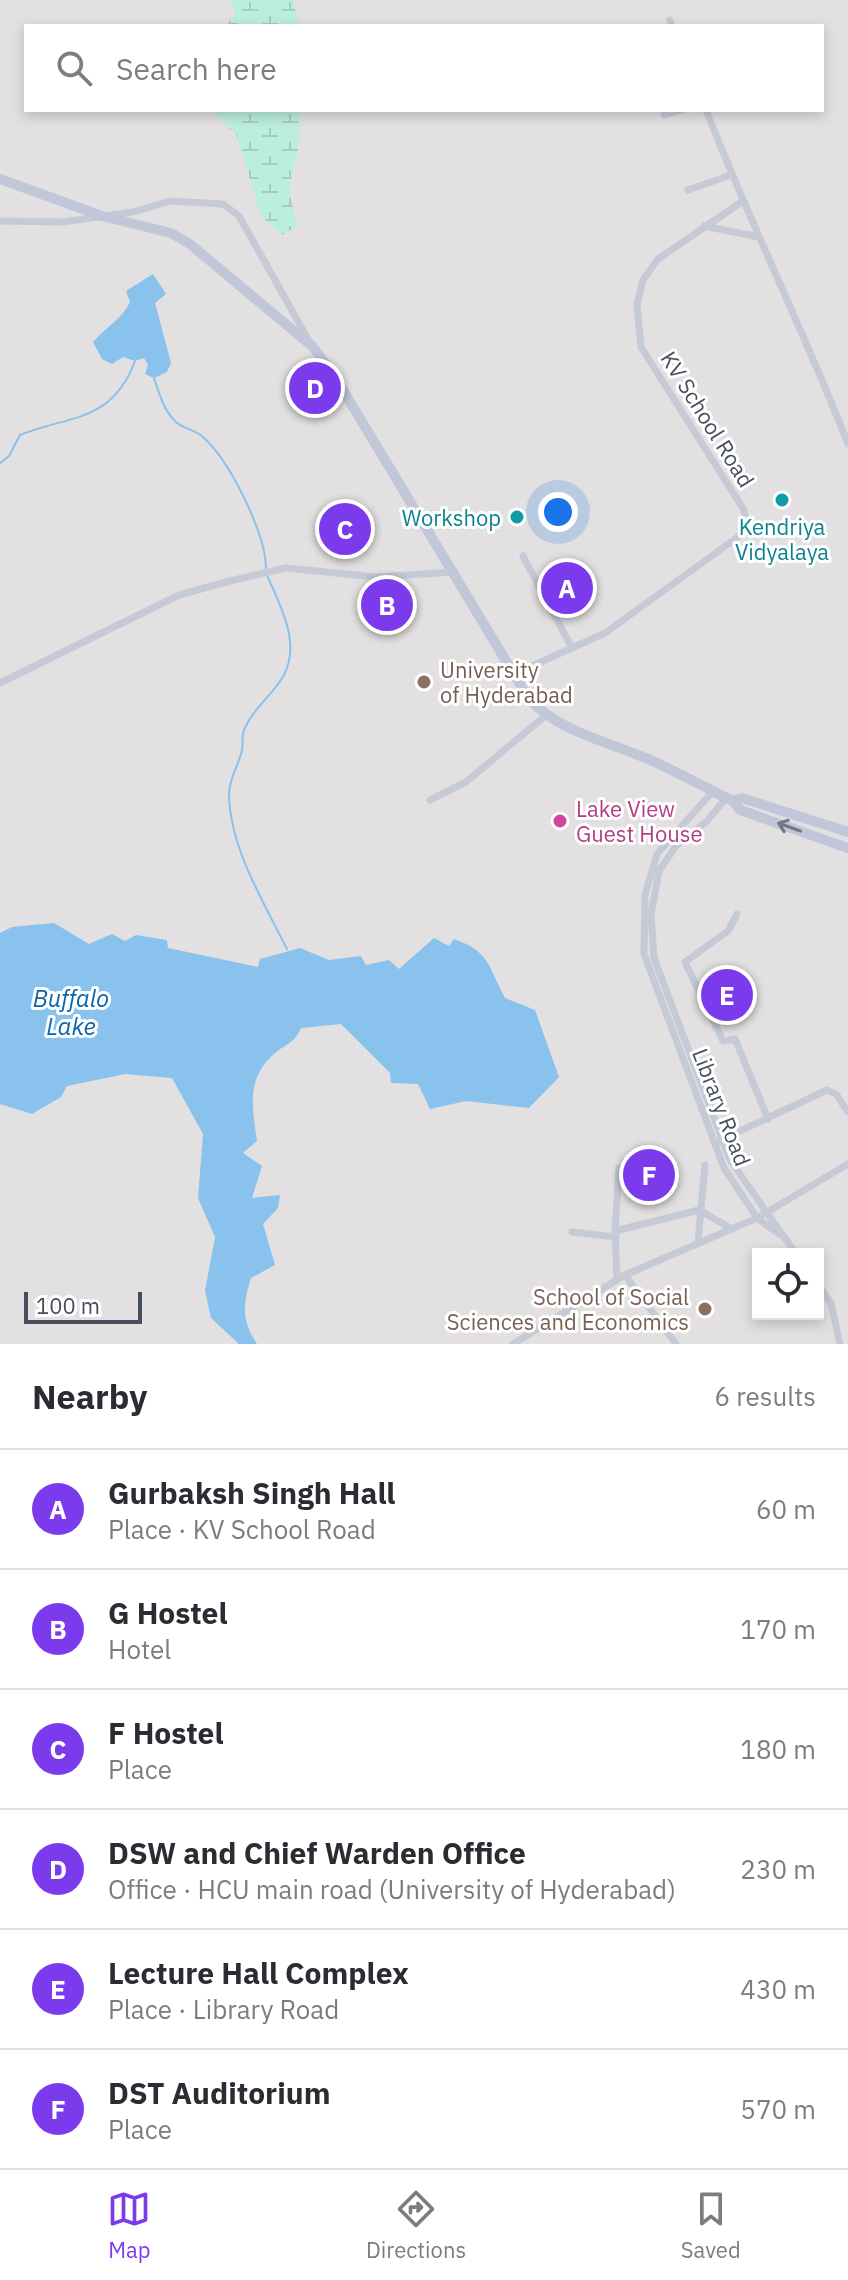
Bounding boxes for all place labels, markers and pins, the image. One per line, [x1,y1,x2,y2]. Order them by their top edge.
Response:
pin: D [289,358,341,418]
marker: Kendriya Vidyalaya [773,491,791,509]
pin: C [319,499,371,559]
place label: Workshop [402,503,501,532]
marker: Workshop [508,508,526,526]
place label: Kendriya Vidyalaya [735,512,829,566]
pin: A [541,558,593,618]
pin: B [361,575,413,635]
place label: University of Hyderabad [440,655,573,709]
marker: University of Hyderabad [415,673,433,691]
place label: Lake View Guest House [576,794,703,848]
marker: Lake View Guest House [551,812,569,830]
pin: E [701,965,753,1025]
pin: F [623,1145,675,1205]
place label: School of Social Sciences and Economics [447,1282,689,1336]
marker: School of Social Sciences and Economics [696,1300,714,1318]

